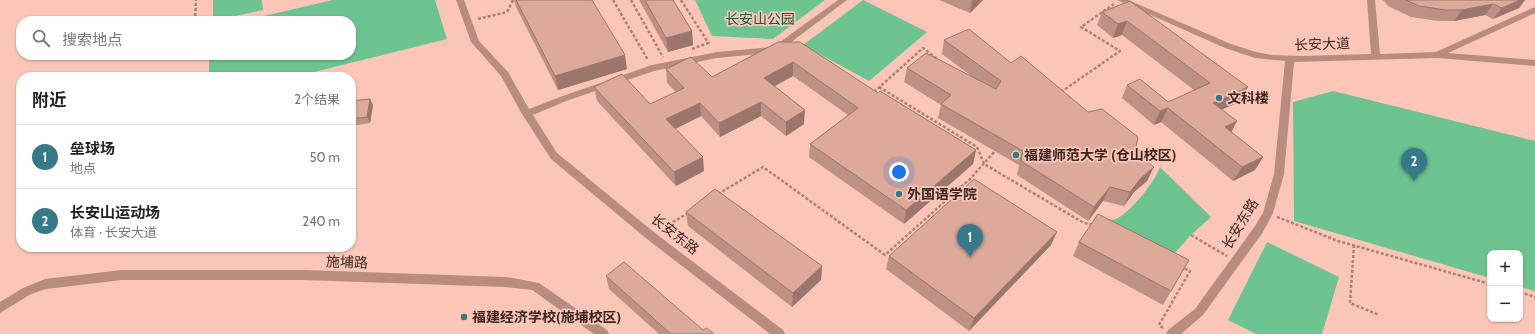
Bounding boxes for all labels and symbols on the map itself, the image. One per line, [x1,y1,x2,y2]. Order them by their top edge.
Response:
park label: 长安山公园 [725,10,795,28]
street label: 长安大道 [1294,34,1350,54]
place label: 文科楼 [1227,89,1269,107]
marker: 文科楼 [1214,93,1224,103]
place label: 福建师范大学 (仓山校区) [1024,146,1176,164]
pin: 2 [1401,148,1427,181]
marker: 福建师范大学 (仓山校区) [1011,150,1021,160]
your location [889,162,909,182]
place label: 外国语学院 [907,185,977,203]
marker: 外国语学院 [894,189,904,199]
street label: 长安东路 [1218,195,1262,253]
street label: 长安东路 [647,210,703,258]
pin: 1 [957,224,983,257]
street label: 施埔路 [326,252,368,272]
place label: 福建经济学校(施埔校区) [472,308,621,326]
marker: 福建经济学校(施埔校区) [459,312,469,322]

